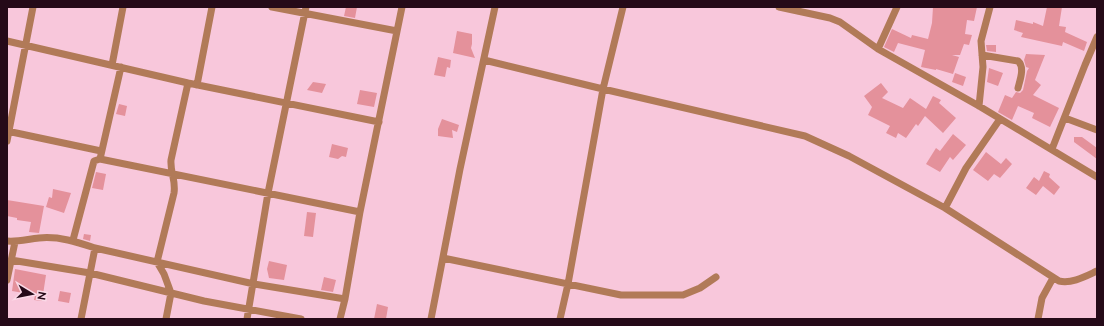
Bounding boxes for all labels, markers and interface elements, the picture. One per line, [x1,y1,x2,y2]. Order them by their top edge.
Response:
north arrow [12,274,52,314]
text: N [34,290,48,301]

